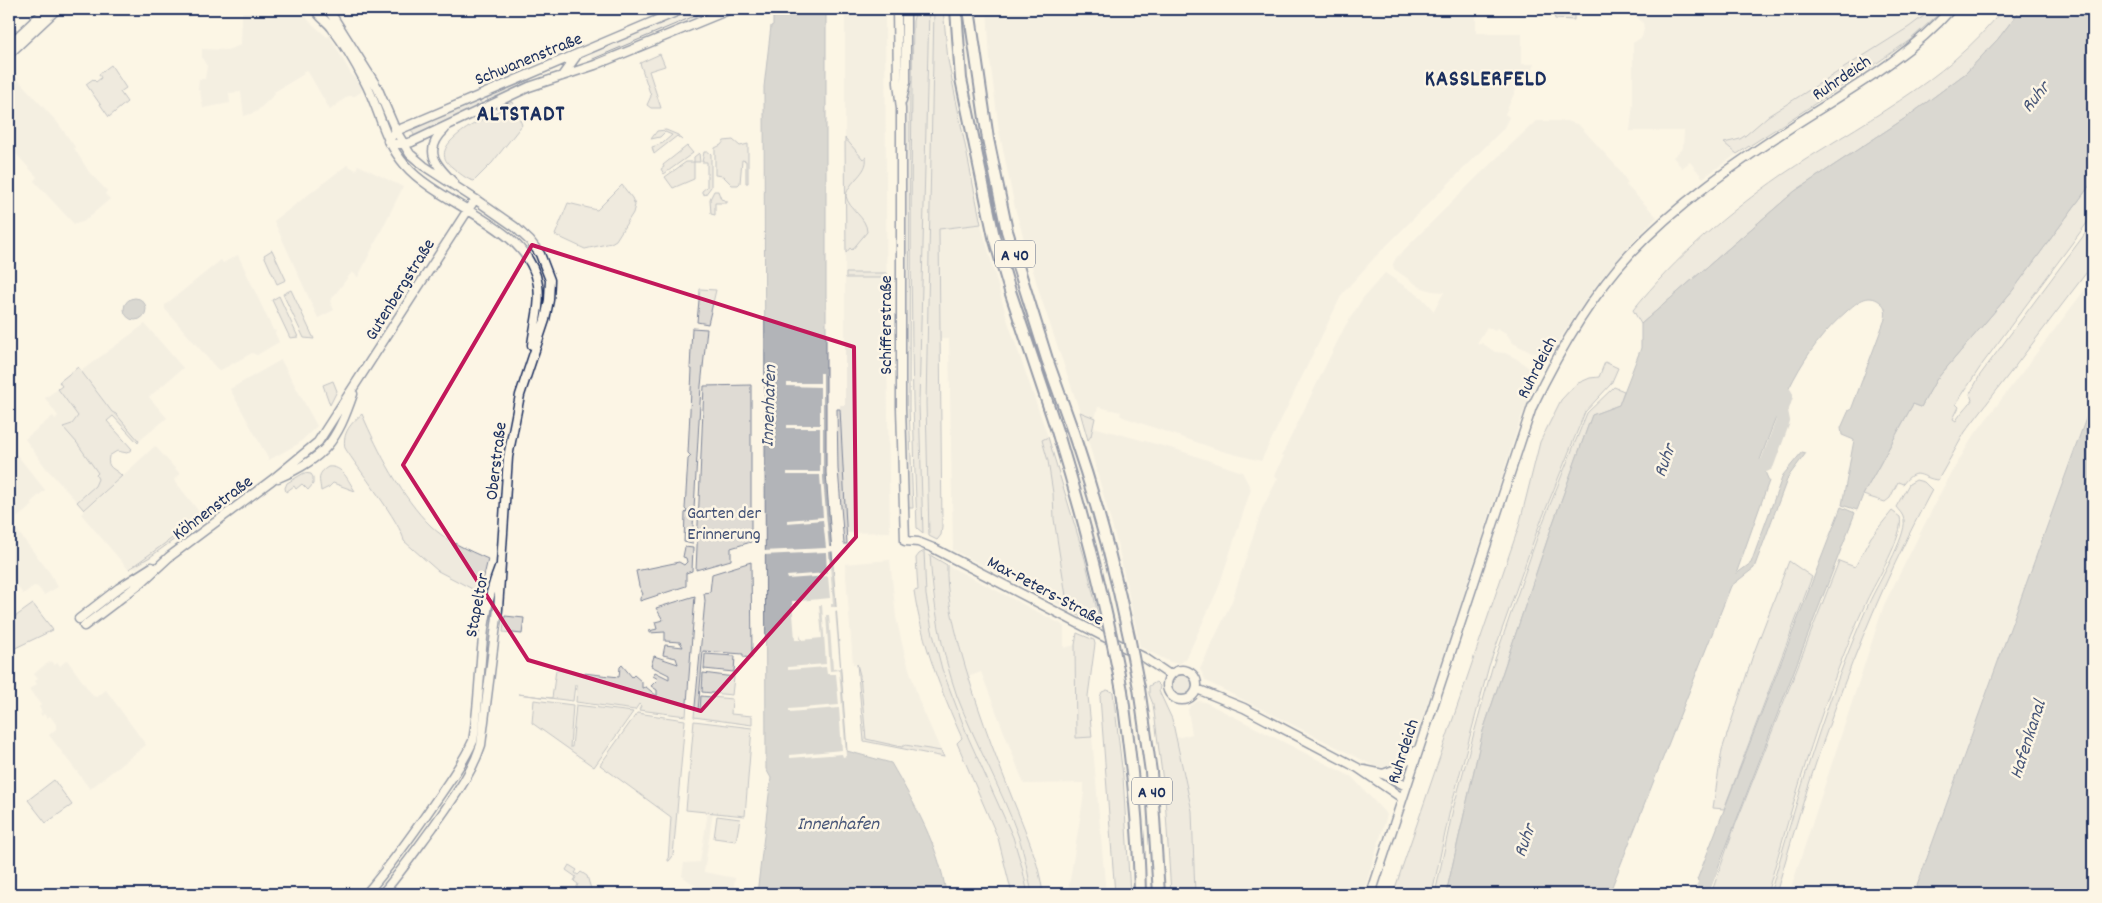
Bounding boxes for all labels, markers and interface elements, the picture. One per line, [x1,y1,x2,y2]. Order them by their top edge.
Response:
street label: Schwanenstraße [471,27,586,93]
street label: Ruhrdeich [1808,50,1877,108]
district label: KASSLERFELD [1425,65,1547,96]
water label: Ruhr [2016,75,2059,120]
district label: ALTSTADT [477,100,565,131]
street label: Gutenbergstraße [360,235,442,346]
road number: A 40 [995,240,1035,268]
street label: Schifferstraße [875,275,900,375]
street label: Ruhrdeich [1512,333,1564,403]
water label: Innenhafen [756,363,785,448]
street label: Oberstraße [480,421,515,502]
water label: Ruhr [1648,439,1685,481]
street label: Köhnenstraße [168,470,259,548]
park label: Garten der Erinnerung [687,502,761,548]
street label: Max-Peters-Straße [982,551,1108,634]
street label: Stapeltor [460,571,497,640]
water label: Hafenkanal [2004,696,2055,783]
street label: Ruhrdeich [1382,716,1427,787]
road number: A 40 [1132,778,1172,804]
water label: Innenhafen [797,812,880,839]
water label: Ruhr [1508,819,1545,861]

